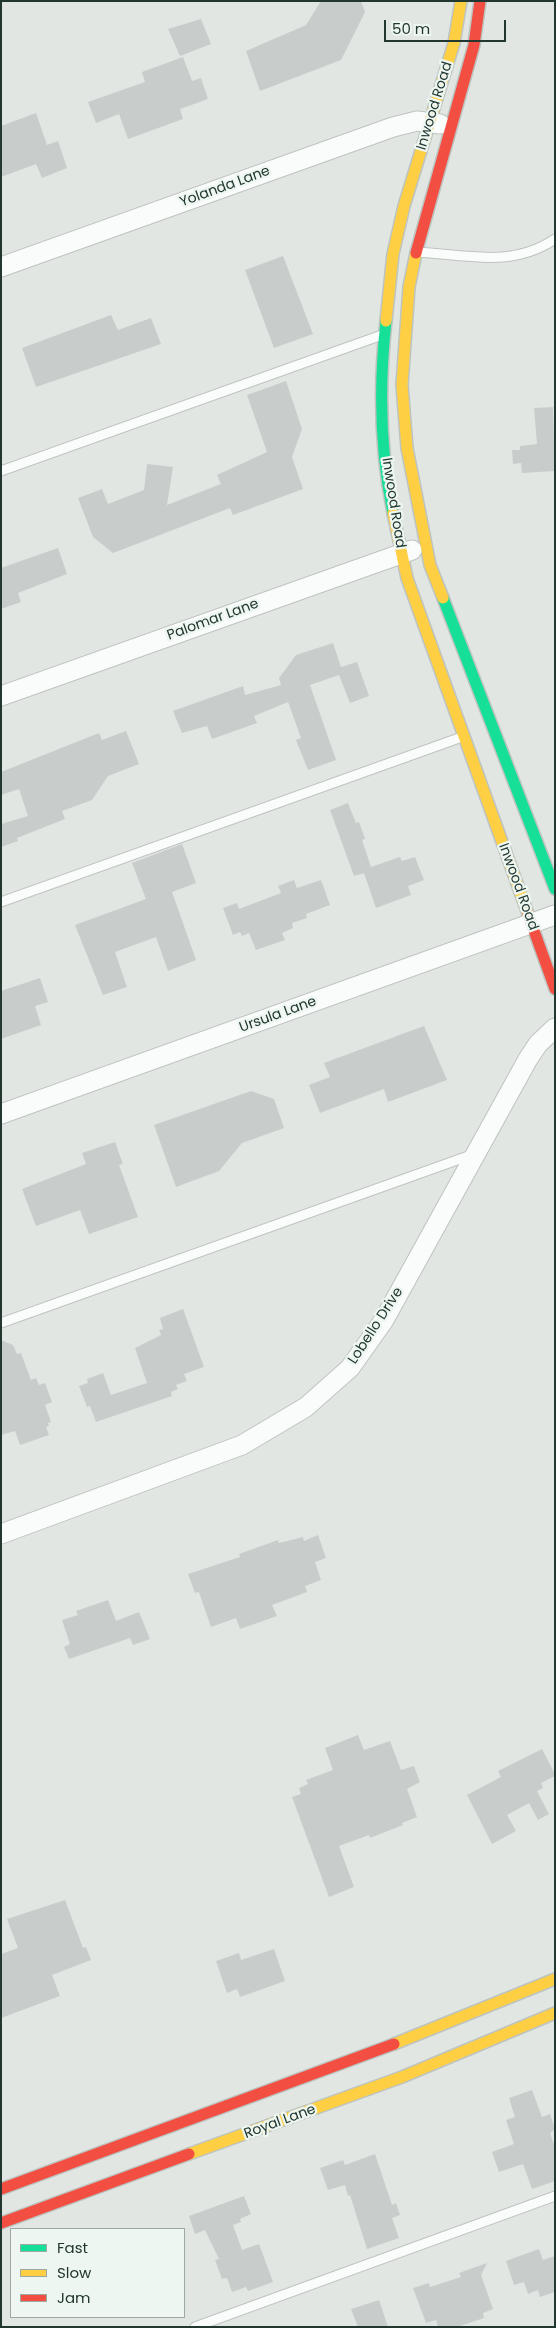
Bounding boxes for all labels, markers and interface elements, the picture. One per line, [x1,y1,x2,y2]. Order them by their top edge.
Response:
scale bar [386,10,508,42]
text: 50 m [392,18,430,39]
street label: Inwood Road [414,60,456,152]
street label: Yolanda Lane [178,163,272,211]
street label: Inwood Road [378,457,408,549]
street label: Palomar Lane [165,596,261,644]
street label: Inwood Road [494,841,542,933]
street label: Ursula Lane [237,993,319,1037]
street label: Lobello Drive [345,1285,407,1367]
street label: Royal Lane [242,2101,318,2143]
legend [10,2228,185,2318]
text: Fast [57,2237,88,2258]
text: Slow [57,2262,91,2283]
text: Jam [57,2287,91,2308]

